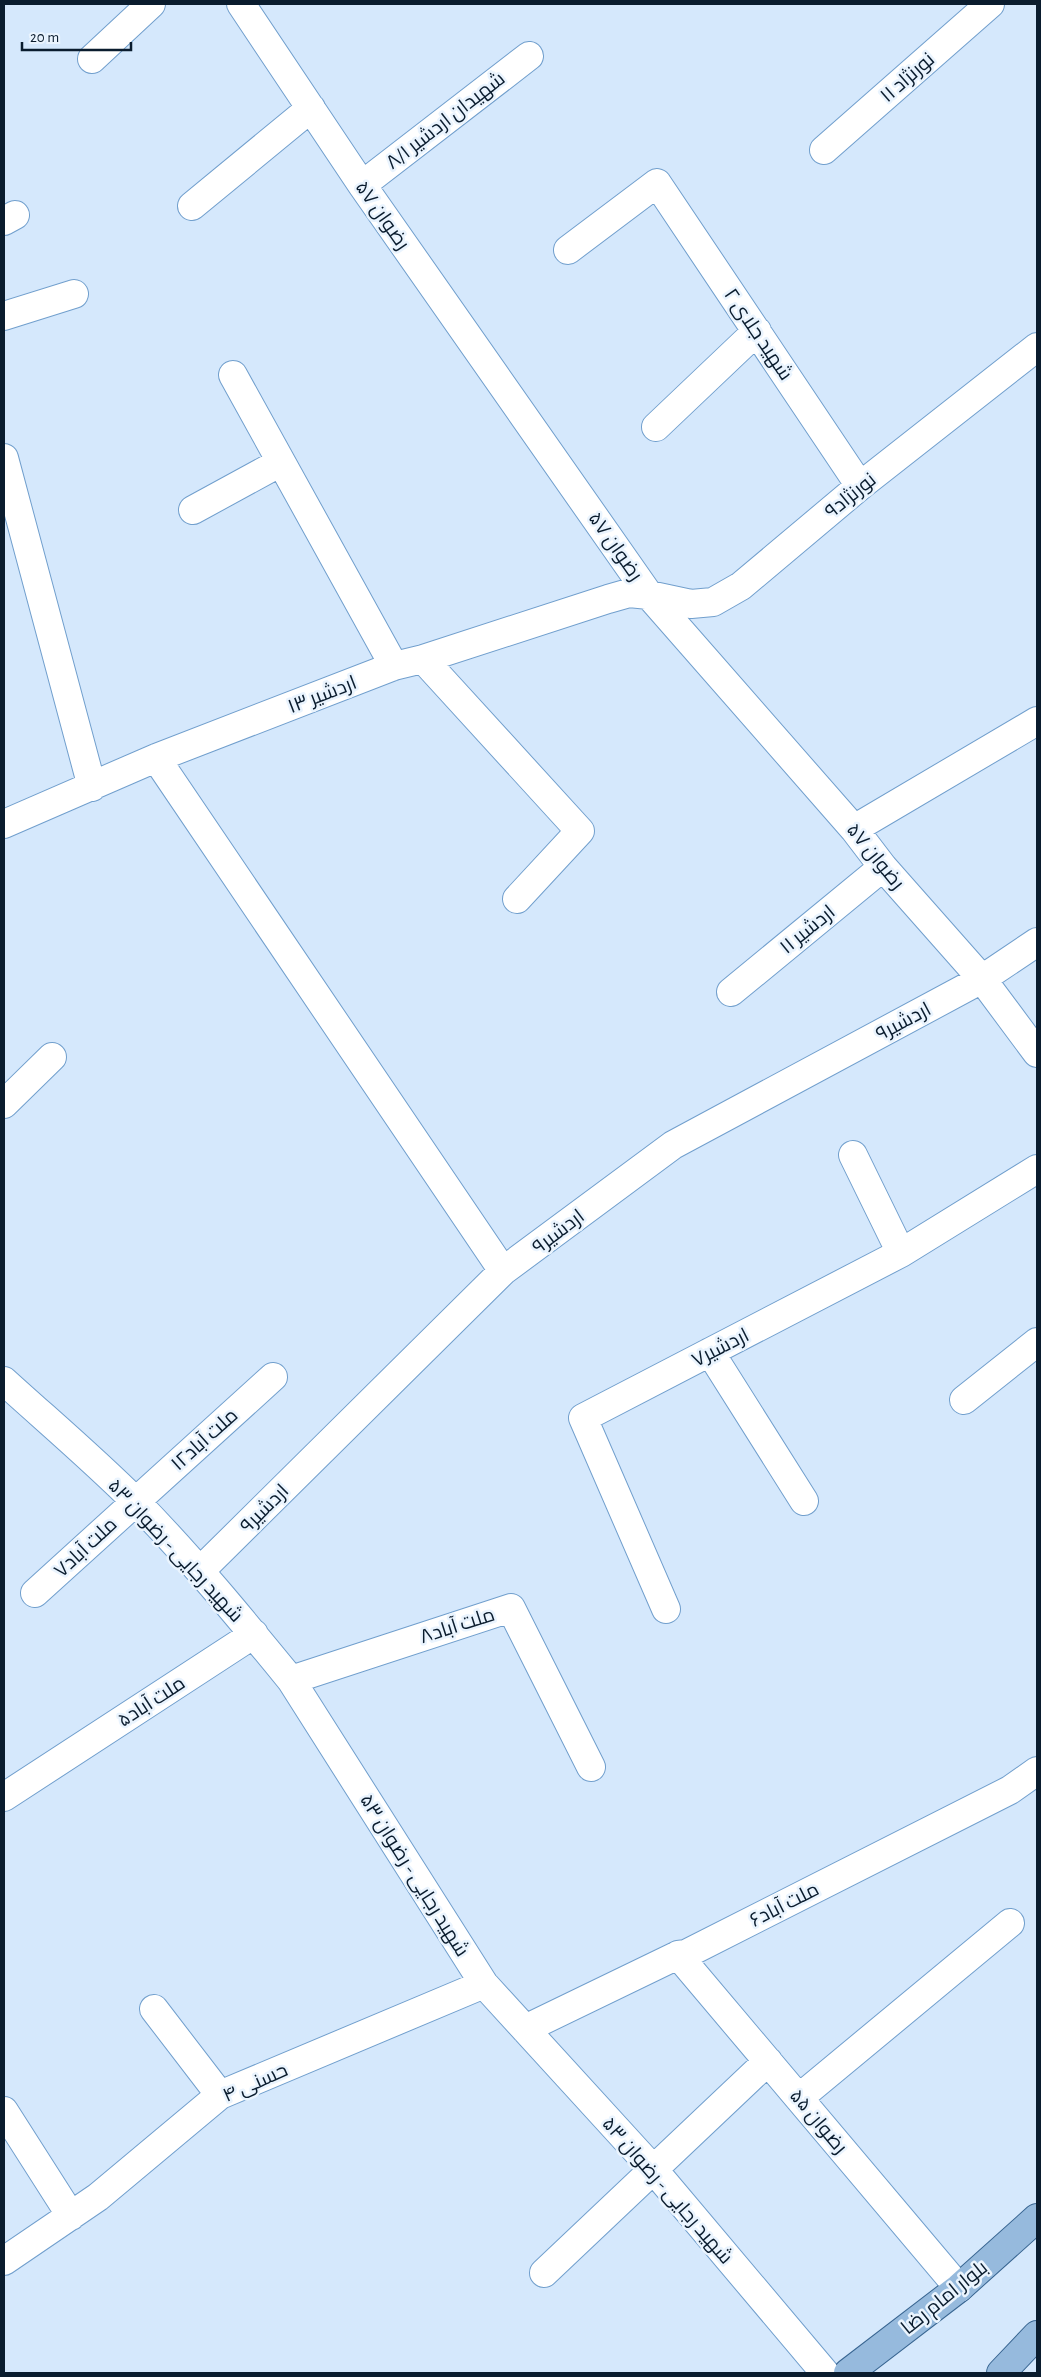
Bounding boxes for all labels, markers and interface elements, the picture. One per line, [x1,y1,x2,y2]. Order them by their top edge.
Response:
scale bar [22,20,131,52]
text: 20 m [30,30,59,45]
street label: نورنژاد ۱۱ [877,49,939,107]
street label: شهیدان اردشیر ۸/۱ [382,68,510,175]
street label: رضوان ۵۷ [350,178,413,255]
street label: شهید جلای ۲ [719,285,796,385]
street label: نورنژاد۹ [821,469,880,523]
street label: رضوان ۵۷ [583,509,646,586]
street label: اردشیر ۱۳ [285,673,360,718]
street label: رضوان ۵۷ [841,820,908,895]
street label: اردشیر ۱۱ [776,902,840,959]
street label: اردشیر۹ [873,999,935,1045]
street label: اردشیر۹ [529,1206,589,1258]
street label: اردشیر۷ [689,1325,753,1372]
street label: ملت آباد۱۲ [166,1404,242,1474]
street label: شهید رجایی - رضوان ۵۳ [103,1475,246,1627]
street label: اردشیر۹ [237,1481,293,1537]
street label: ملت آباد۷ [49,1513,121,1581]
street label: ملت آباد۸ [417,1603,497,1647]
street label: ملت آباد۵ [113,1671,189,1731]
street label: شهید رجایی - رضوان ۵۳ [354,1791,472,1961]
street label: ملت آباد۶ [746,1877,822,1931]
street label: حسنی ۴ [220,2060,292,2108]
street label: رضوان ۵۵ [784,2086,851,2159]
street label: شهید رجایی - رضوان ۵۳ [597,2113,736,2269]
street label: بلوار امام رضا [898,2257,993,2341]

